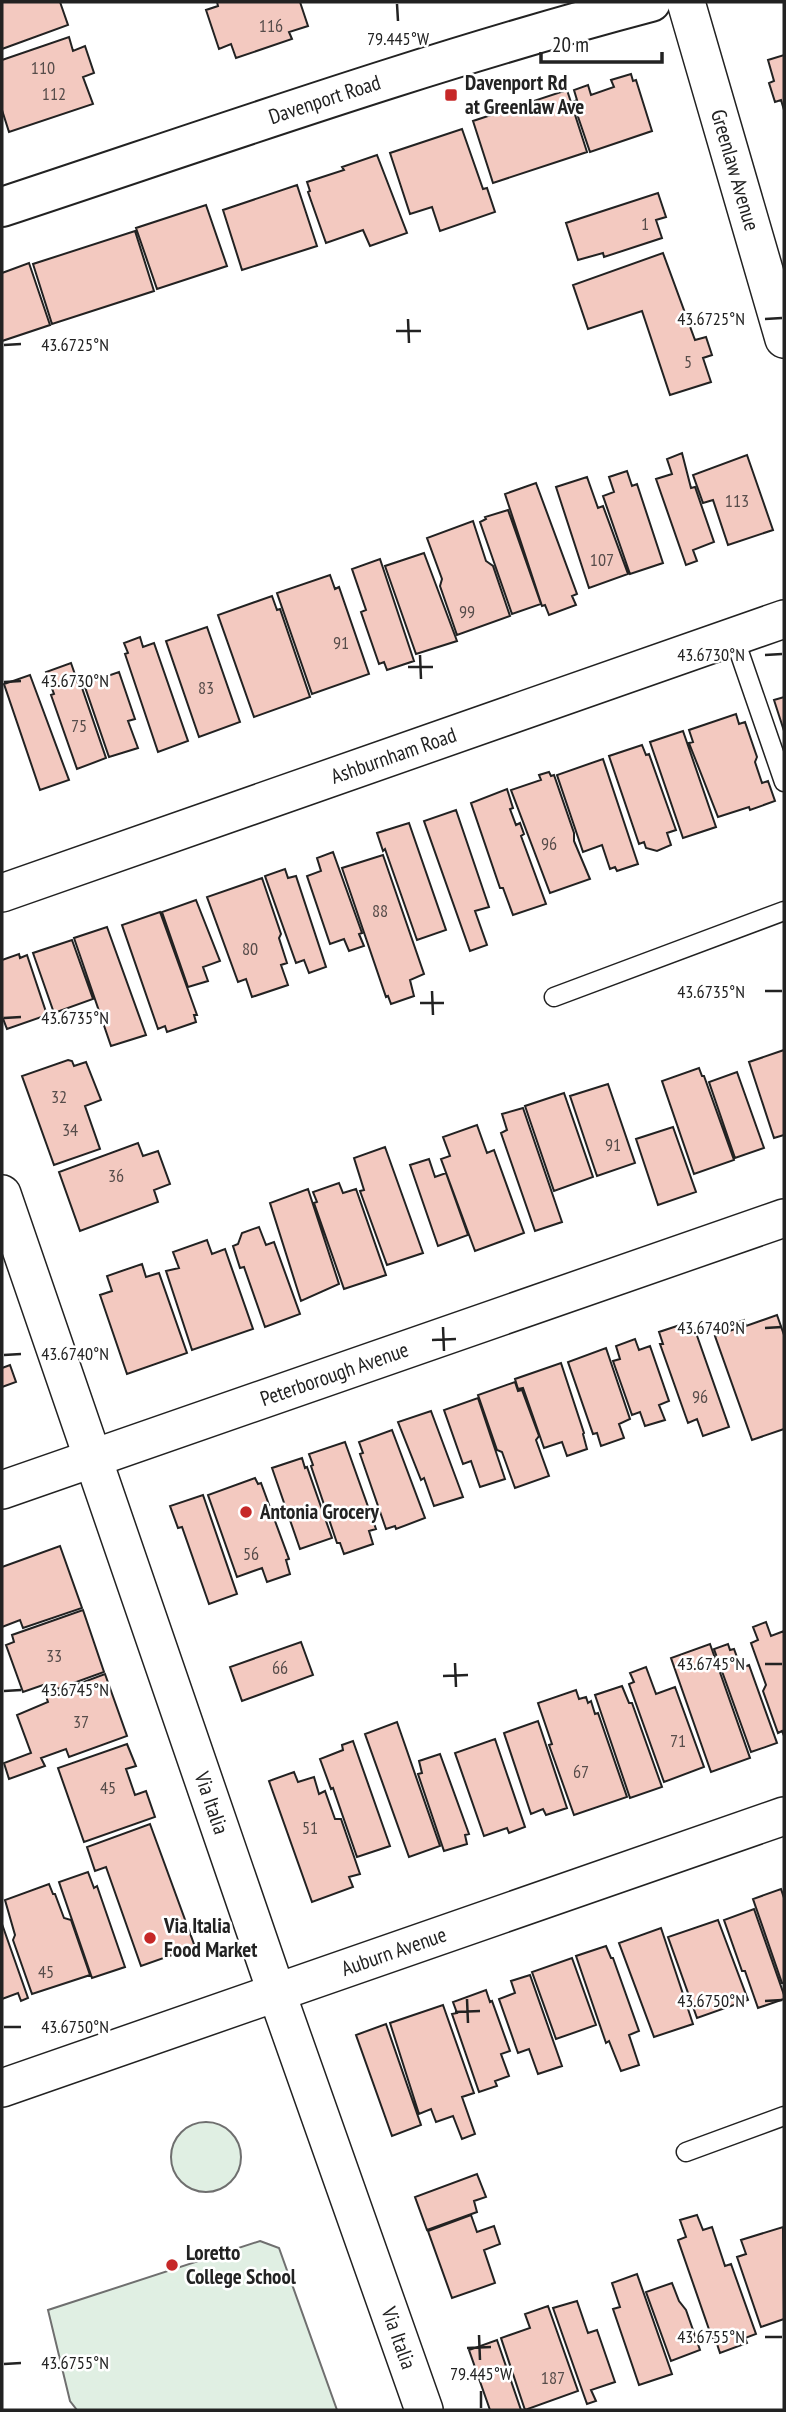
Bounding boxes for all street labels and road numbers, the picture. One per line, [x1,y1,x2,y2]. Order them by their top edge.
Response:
street label: Davenport Road [265,68,384,130]
street label: Greenlaw Avenue [705,106,766,234]
street label: Ashburnham Road [327,721,460,790]
street label: Peterborough Avenue [257,1336,412,1412]
street label: Via Italia [188,1767,235,1838]
street label: Auburn Avenue [338,1920,450,1982]
street label: Via Italia [375,2302,423,2373]

